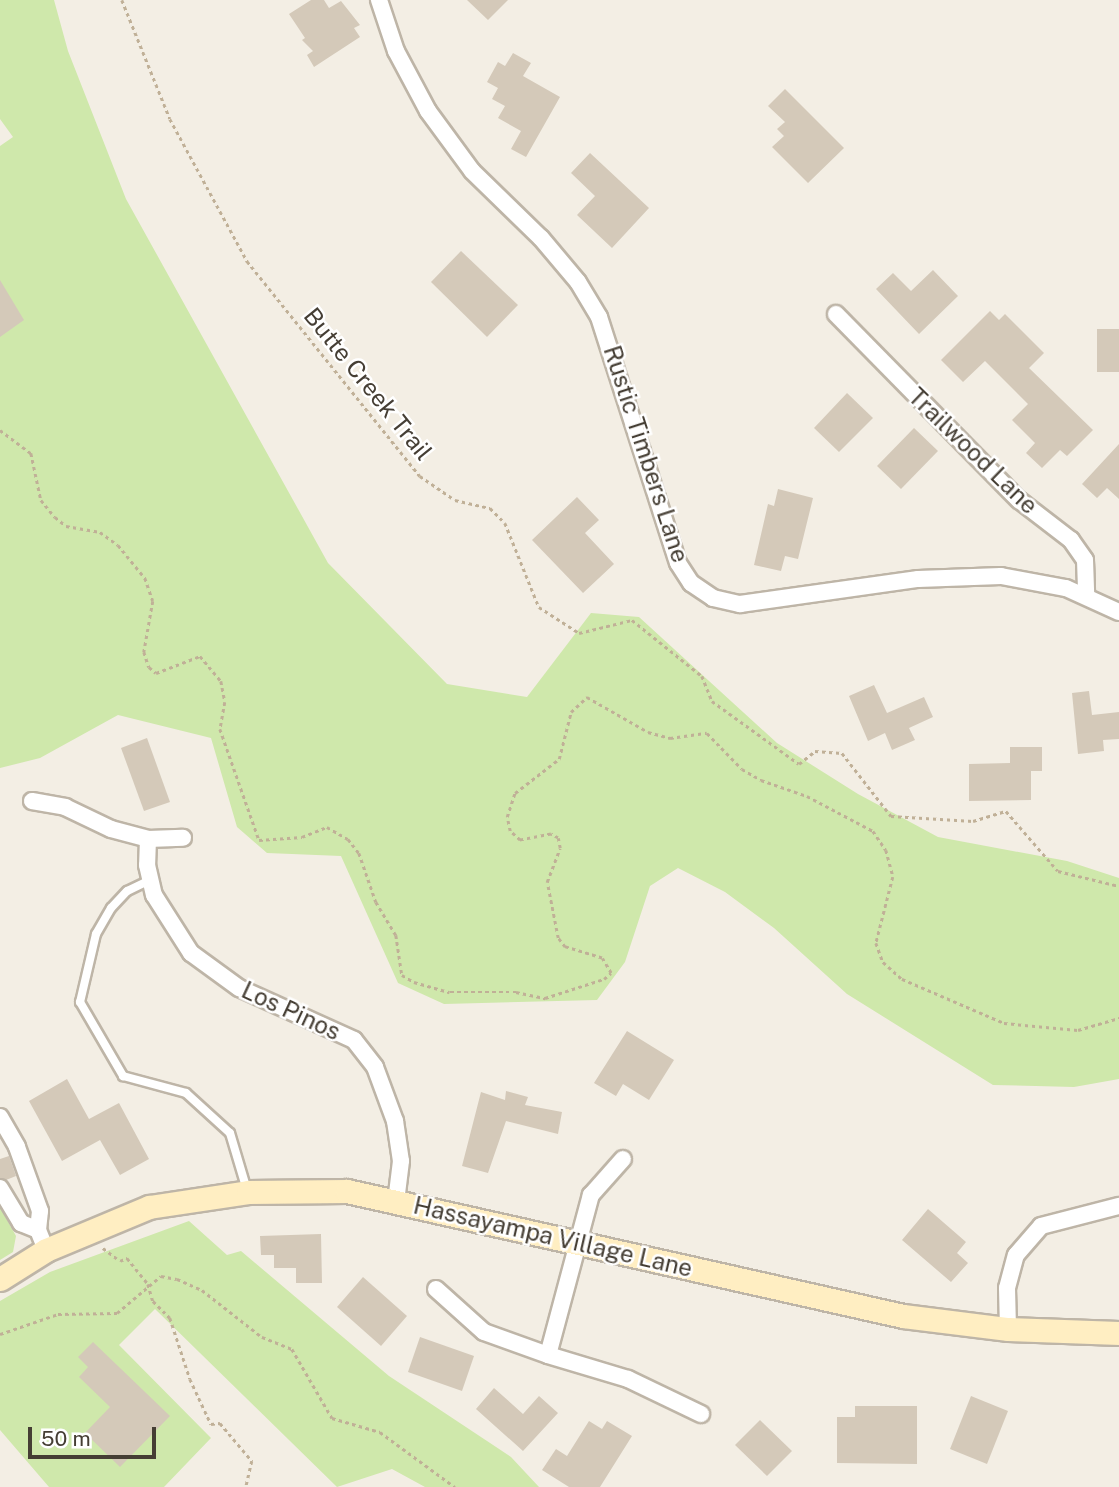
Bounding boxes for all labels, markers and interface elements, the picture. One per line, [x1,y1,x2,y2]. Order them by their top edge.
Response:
street label: Butte Creek Trail [298,302,438,466]
street label: Rustic Timbers Lane [597,342,695,566]
street label: Trailwood Lane [902,382,1044,520]
street label: Los Pinos [237,976,345,1046]
street label: Hassayampa Village Lane [410,1191,696,1283]
scale bar [32,1414,159,1458]
text: 50 m [41,1426,91,1451]

